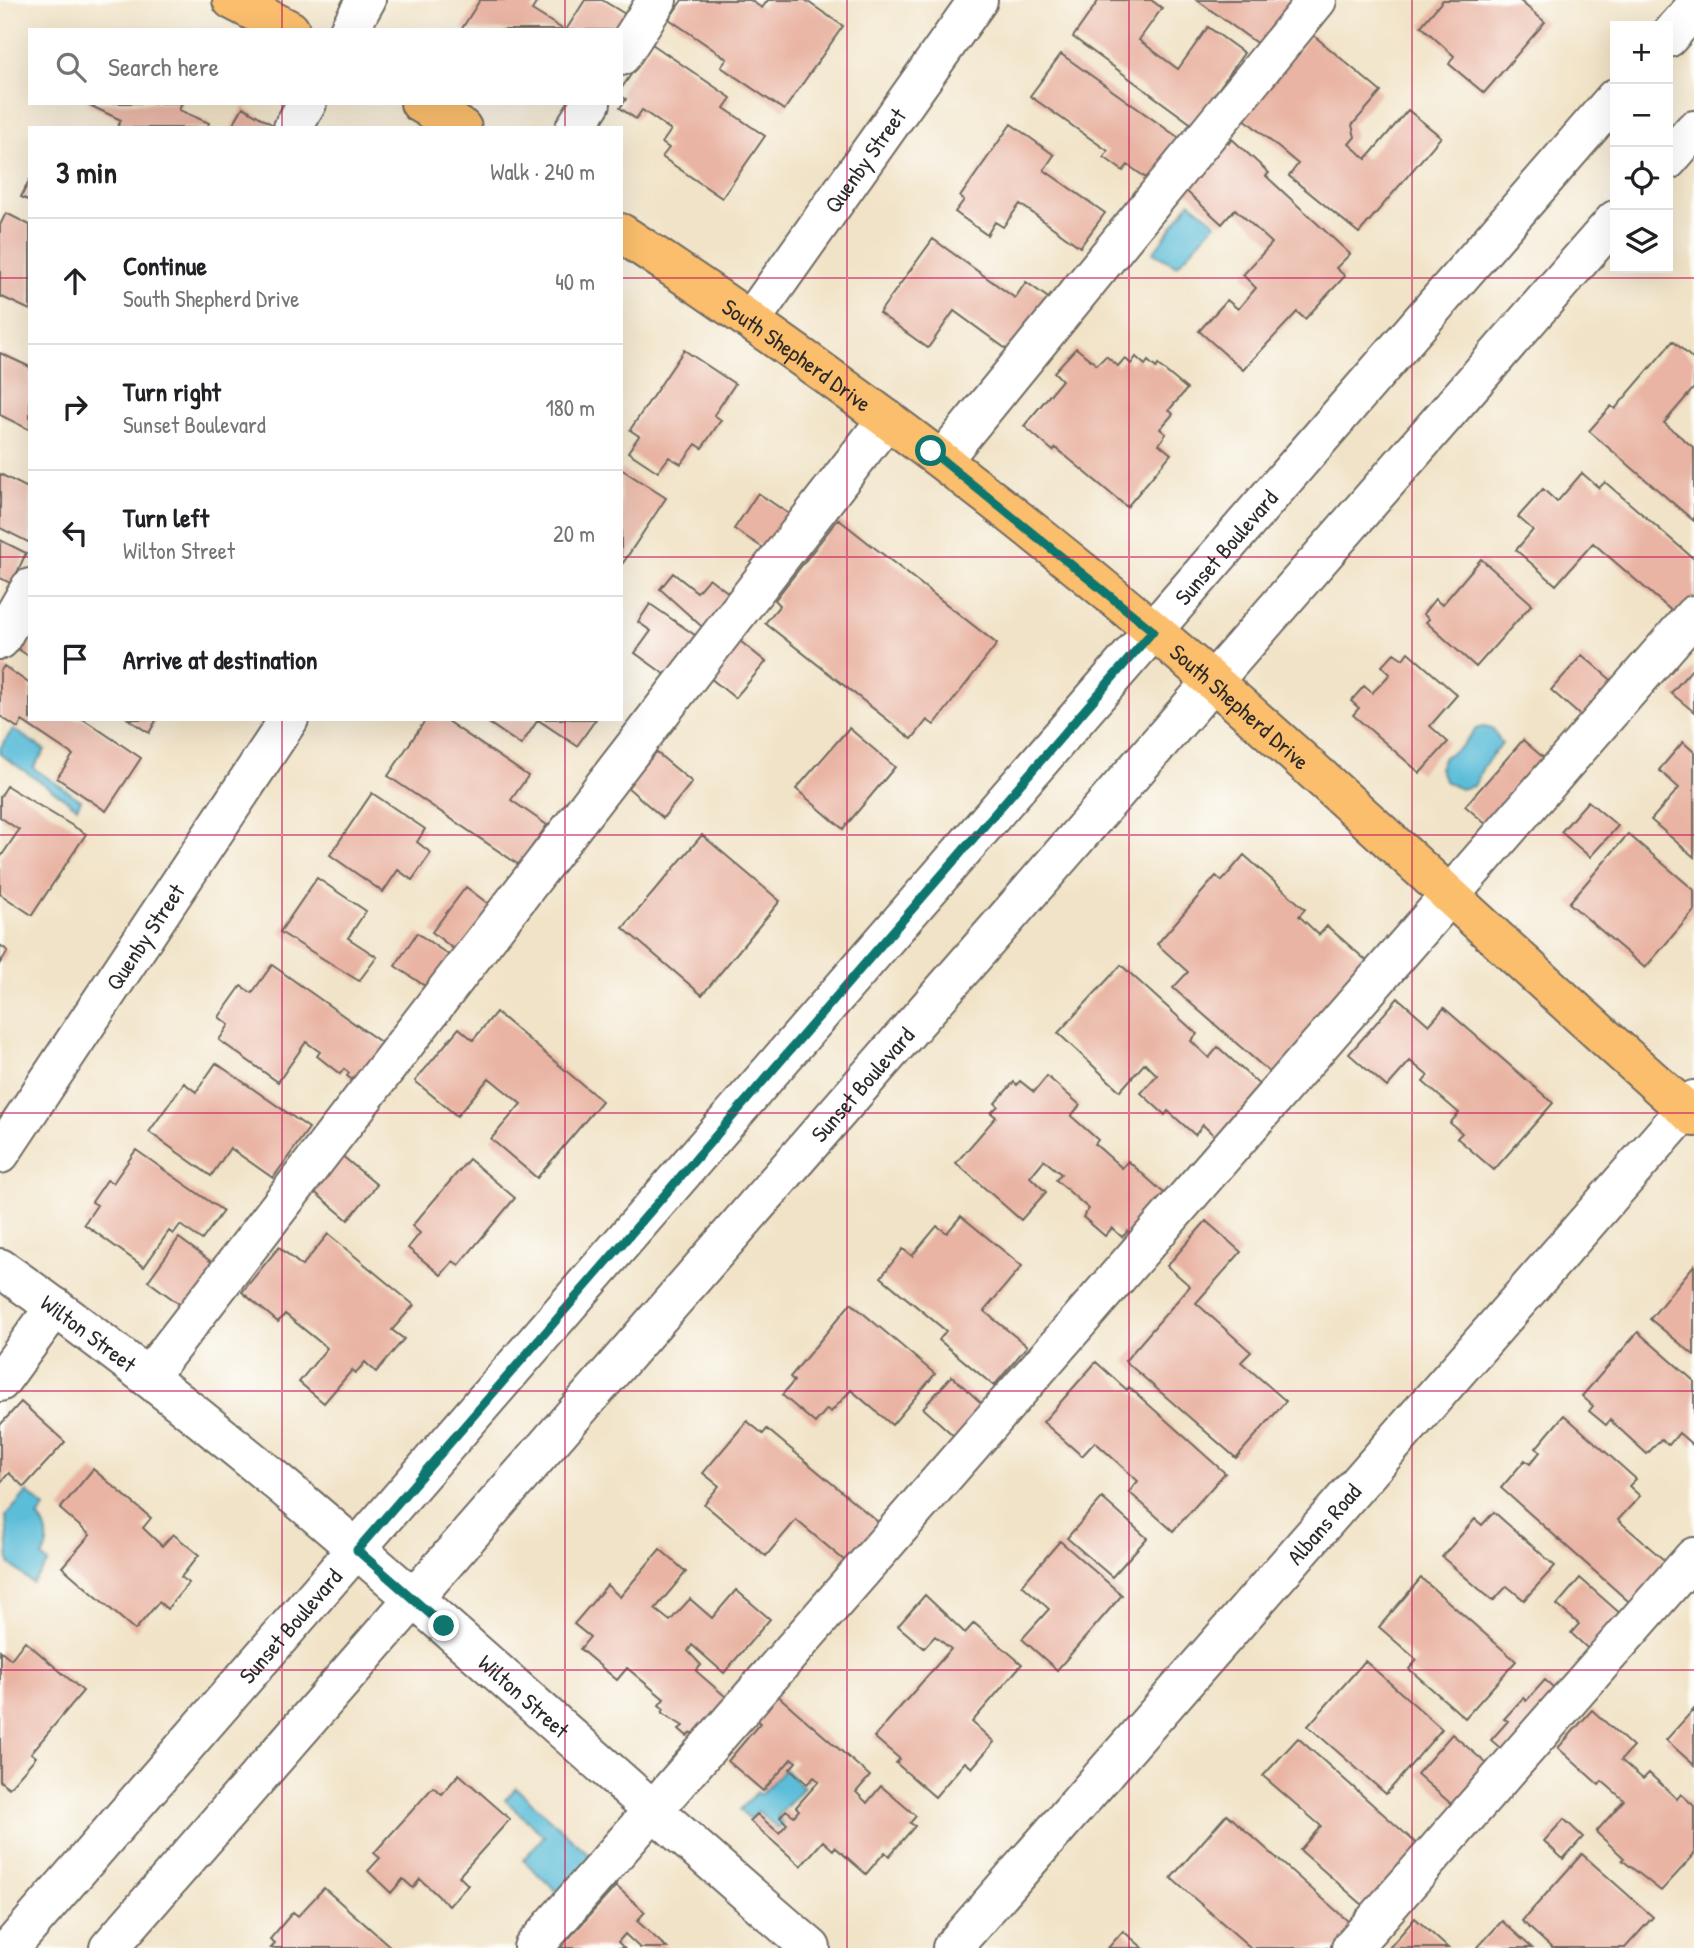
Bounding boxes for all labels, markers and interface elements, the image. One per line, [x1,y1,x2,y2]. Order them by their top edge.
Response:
map controls [1610,21,1673,273]
button: + [1610,21,1673,84]
search box [28,28,623,105]
icon: search [52,48,90,86]
text: Search here [108,49,219,84]
button: − [1610,84,1673,147]
street label: Quenby Street [816,101,913,219]
button: locate [1610,147,1673,210]
text: 3 min [56,152,117,192]
text: Walk · 240 m [490,156,595,187]
button: layers [1610,210,1673,273]
text: Continue [123,248,207,283]
icon: ahead [56,262,94,300]
text: 40 m [555,266,595,297]
text: South Shepherd Drive [123,283,299,314]
street label: South Shepherd Drive [716,291,878,418]
text: Turn right [123,374,221,409]
icon: right [56,388,94,426]
text: 180 m [545,392,595,423]
text: Sunset Boulevard [123,409,266,440]
route start [915,435,946,466]
street label: Sunset Boulevard [1167,483,1284,611]
text: Turn left [123,500,209,535]
icon: left [56,514,94,552]
text: 20 m [553,518,595,549]
text: Wilton Street [123,535,235,566]
street label: South Shepherd Drive [1164,636,1317,776]
icon: arrive [56,640,94,678]
text: Arrive at destination [123,642,318,677]
street label: Quenby Street [98,876,192,996]
street label: Sunset Boulevard [803,1020,921,1148]
street label: Wilton Street [35,1287,144,1379]
street label: Albans Road [1279,1476,1367,1571]
street label: Sunset Boulevard [231,1561,348,1690]
route end [428,1610,459,1641]
street label: Wilton Street [472,1647,577,1745]

